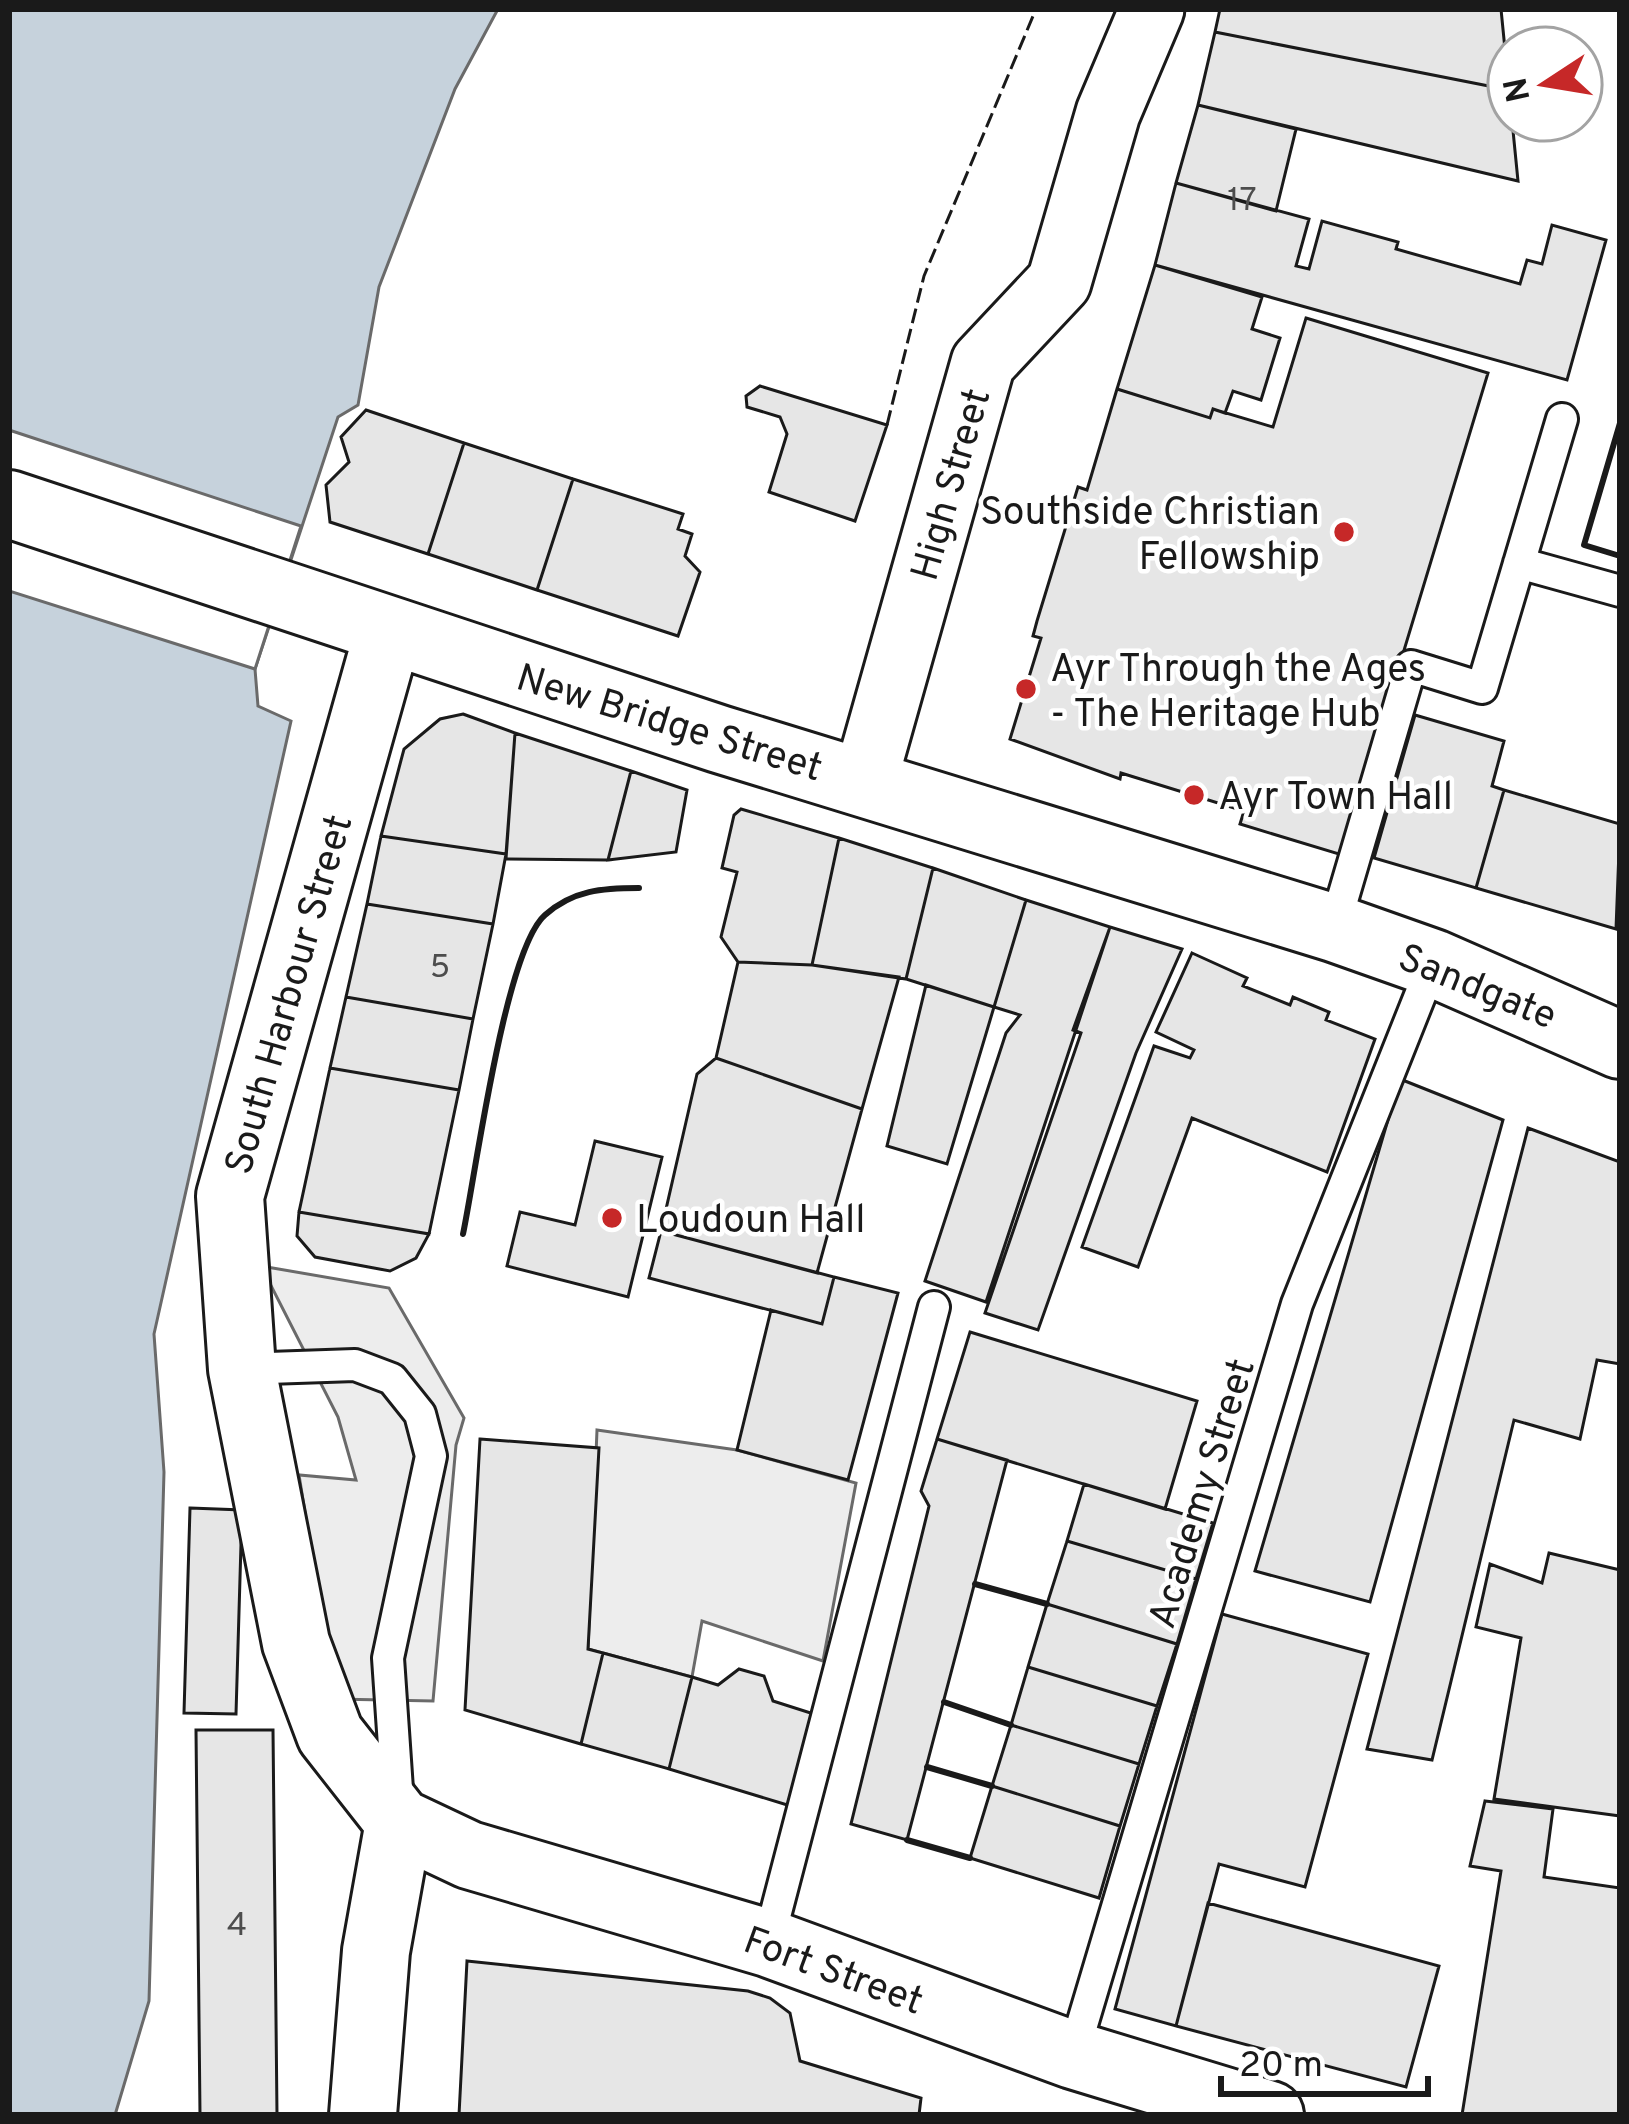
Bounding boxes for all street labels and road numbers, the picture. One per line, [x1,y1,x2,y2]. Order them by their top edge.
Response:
street label: High Street [903,383,1004,587]
street label: New Bridge Street [510,656,827,795]
street label: South Harbour Street [217,810,366,1181]
street label: Sandgate [1390,935,1563,1043]
street label: Academy Street [1140,1353,1269,1635]
street label: Fort Street [736,1918,929,2028]

